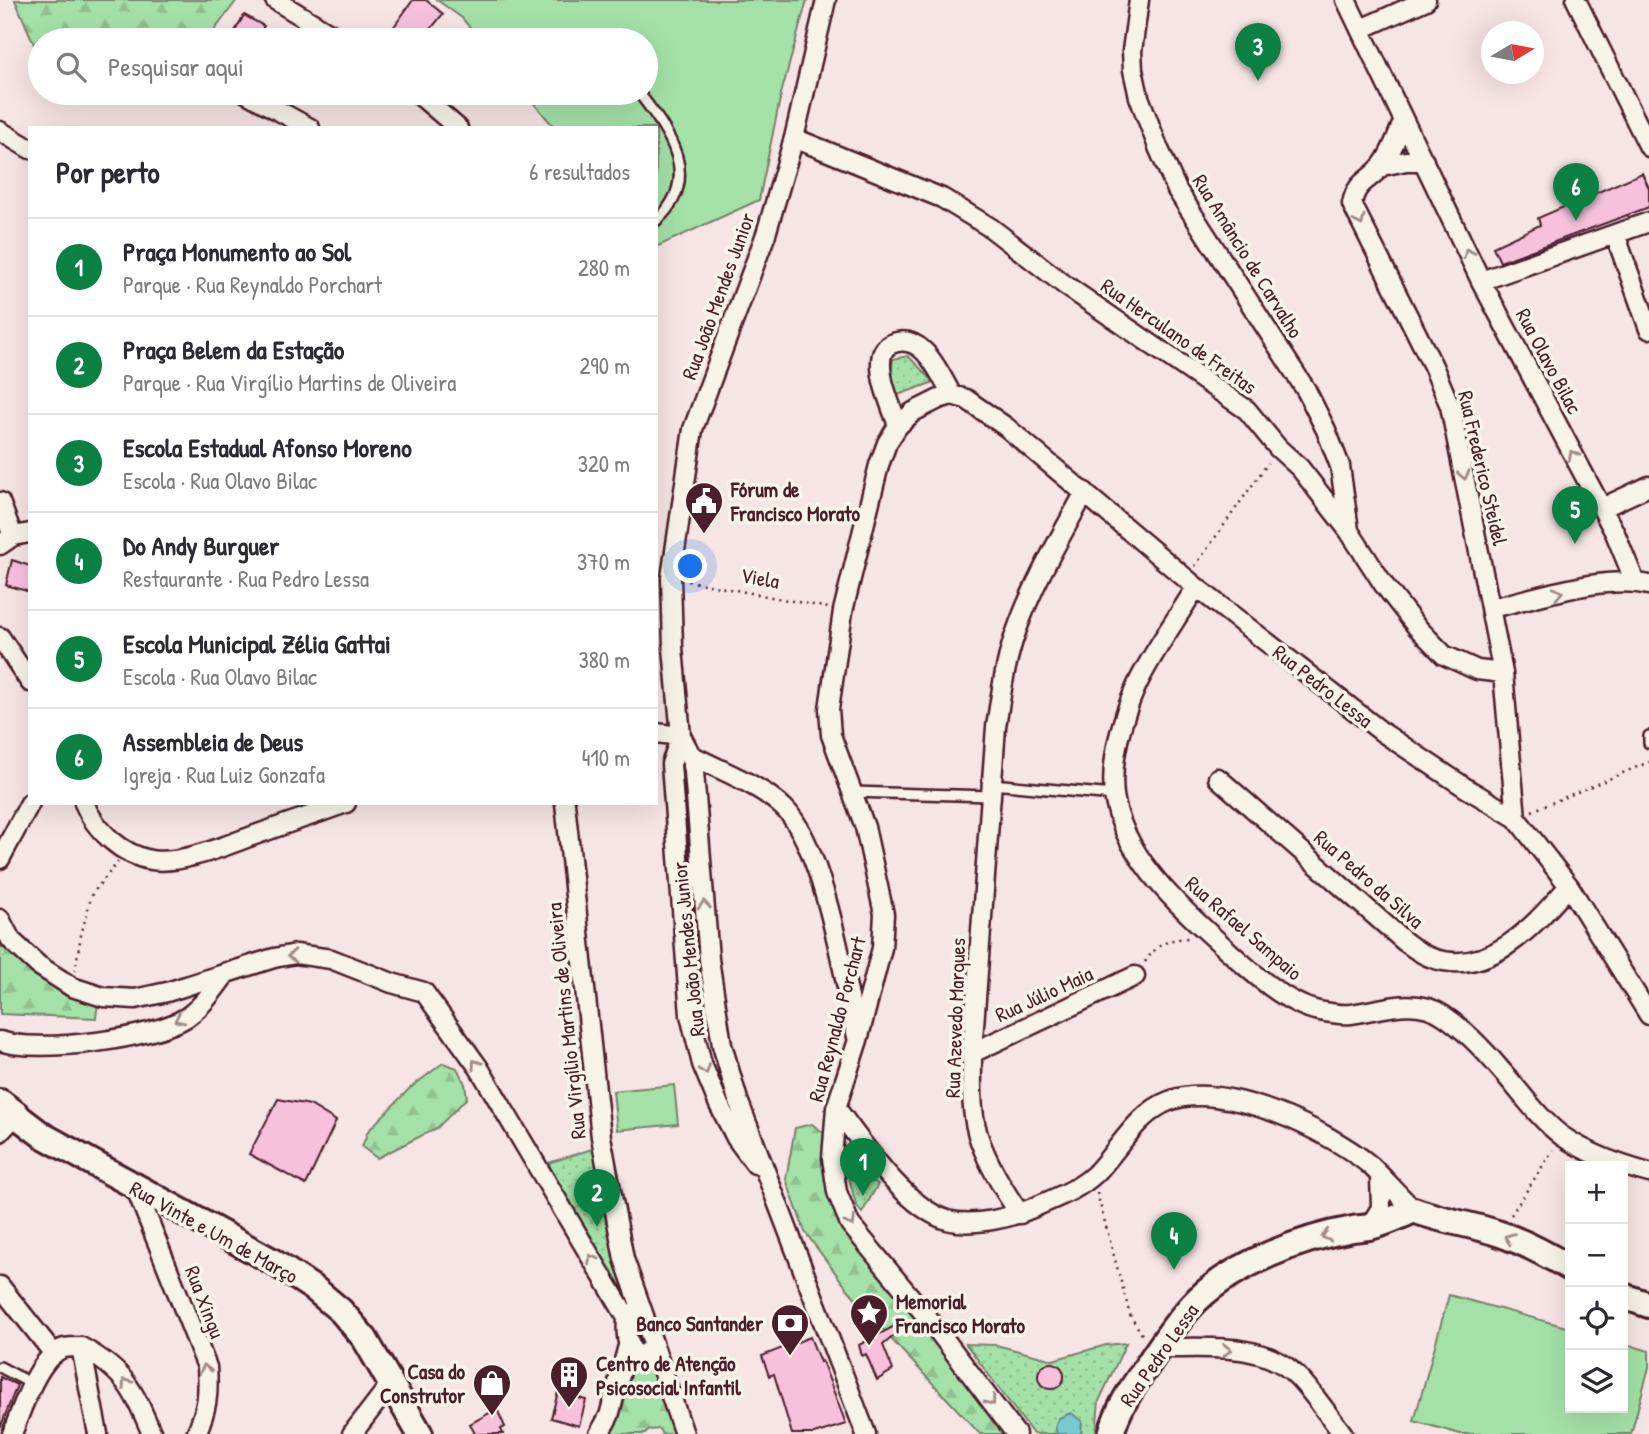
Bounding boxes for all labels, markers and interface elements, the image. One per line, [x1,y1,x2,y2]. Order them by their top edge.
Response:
north arrow [1481,21,1544,84]
pin: 3 [1235,23,1281,81]
search box [28,28,658,105]
icon: search [52,48,90,86]
text: Pesquisar aqui [108,49,244,84]
text: Por perto [56,152,160,192]
text: 6 resultados [529,156,630,187]
pin: 6 [1553,163,1599,221]
street label: Rua Amâncio de Carvalho [1186,169,1310,343]
street label: Rua João Mendes Junior [674,209,762,383]
one-way arrow [1352,213,1366,226]
text: Praça Monumento ao Sol [123,234,351,269]
one-way arrow [1463,248,1477,260]
text: 1 [75,252,83,283]
text: 280 m [578,252,630,283]
text: Parque · Rua Reynaldo Porchart [123,269,382,300]
street label: Rua Herculano de Freitas [1095,271,1263,401]
street label: Rua Olavo Bilac [1509,303,1589,420]
text: Praça Belem da Estação [123,332,344,367]
text: 2 [74,350,84,381]
text: 290 m [580,350,630,381]
text: Parque · Rua Virgílio Martins de Oliveira [123,367,456,398]
street label: Rua Frederico Steidel [1451,388,1515,549]
text: Escola Estadual Afonso Moreno [123,430,412,465]
text: 3 [74,448,84,479]
text: 320 m [578,448,630,479]
one-way arrow [1568,450,1581,462]
text: Escola · Rua Olavo Bilac [123,465,317,496]
one-way arrow [1455,469,1470,481]
place label: Fórum de Francisco Morato [730,475,861,528]
public building icon: Fórum de Francisco Morato [683,480,725,535]
pin: 5 [1552,486,1598,544]
text: Do Andy Burguer [123,528,279,563]
text: 4 [75,546,83,577]
text: 370 m [577,546,630,577]
your location [673,549,707,583]
street label: Viela [738,560,782,596]
text: Restaurante · Rua Pedro Lessa [123,563,369,594]
one-way arrow [1552,587,1564,601]
text: Escola Municipal Zélia Gattai [123,626,391,661]
street label: Rua Pedro Lessa [1267,638,1379,734]
text: 5 [74,644,84,675]
text: 380 m [579,644,630,675]
text: Escola · Rua Olavo Bilac [123,661,317,692]
text: Assembleia de Deus [123,724,303,759]
text: 6 [74,742,84,773]
text: 410 m [582,742,630,773]
text: Igreja · Rua Luiz Gonzafa [123,759,325,790]
street label: Rua Pedro da Silva [1308,823,1430,935]
street label: Rua João Mendes Junior [664,860,712,1038]
street label: Rua Rafael Sampaio [1179,869,1309,987]
one-way arrow [697,900,712,911]
street label: Rua Virgílio Martins de Oliveira [539,901,593,1141]
street label: Rua Reynaldo Porchart [801,933,873,1105]
street label: Rua Azevedo Marques [938,937,972,1099]
one-way arrow [286,948,297,963]
street label: Rua Júlio Maia [991,959,1097,1029]
one-way arrow [174,1011,186,1025]
one-way arrow [472,1059,484,1072]
one-way arrow [697,1063,711,1075]
pin: 1 [840,1138,886,1196]
map controls [1565,1161,1628,1413]
button: + [1565,1161,1628,1224]
pin: 2 [574,1169,620,1227]
street label: Rua Vinte e Um de Março [125,1174,303,1290]
pin: 4 [1151,1212,1197,1270]
one-way arrow [843,1214,856,1227]
button: − [1565,1224,1628,1287]
one-way arrow [1320,1228,1332,1242]
one-way arrow [1504,1232,1516,1246]
one-way arrow [588,1254,601,1267]
street label: Rua Xingu [178,1262,232,1343]
place label: Memorial Francisco Morato [895,1287,1026,1340]
button: locate [1565,1287,1628,1350]
place icon: Memorial Francisco Morato [848,1292,890,1347]
street label: Rua Pedro Lessa [1113,1298,1205,1412]
bank icon: Banco Santander [769,1302,811,1357]
place label: Banco Santander [636,1309,764,1338]
one-way arrow [1222,1342,1233,1357]
place label: Centro de Atenção Psicosocial Infantil [596,1349,741,1402]
button: layers [1565,1350,1628,1413]
building icon: Centro de Atenção Psicosocial Infantil [548,1354,590,1409]
place label: Casa do Construtor [380,1357,466,1410]
shop icon: Casa do Construtor [471,1362,513,1417]
one-way arrow [199,1363,214,1375]
one-way arrow [121,1378,134,1390]
one-way arrow [982,1393,995,1406]

